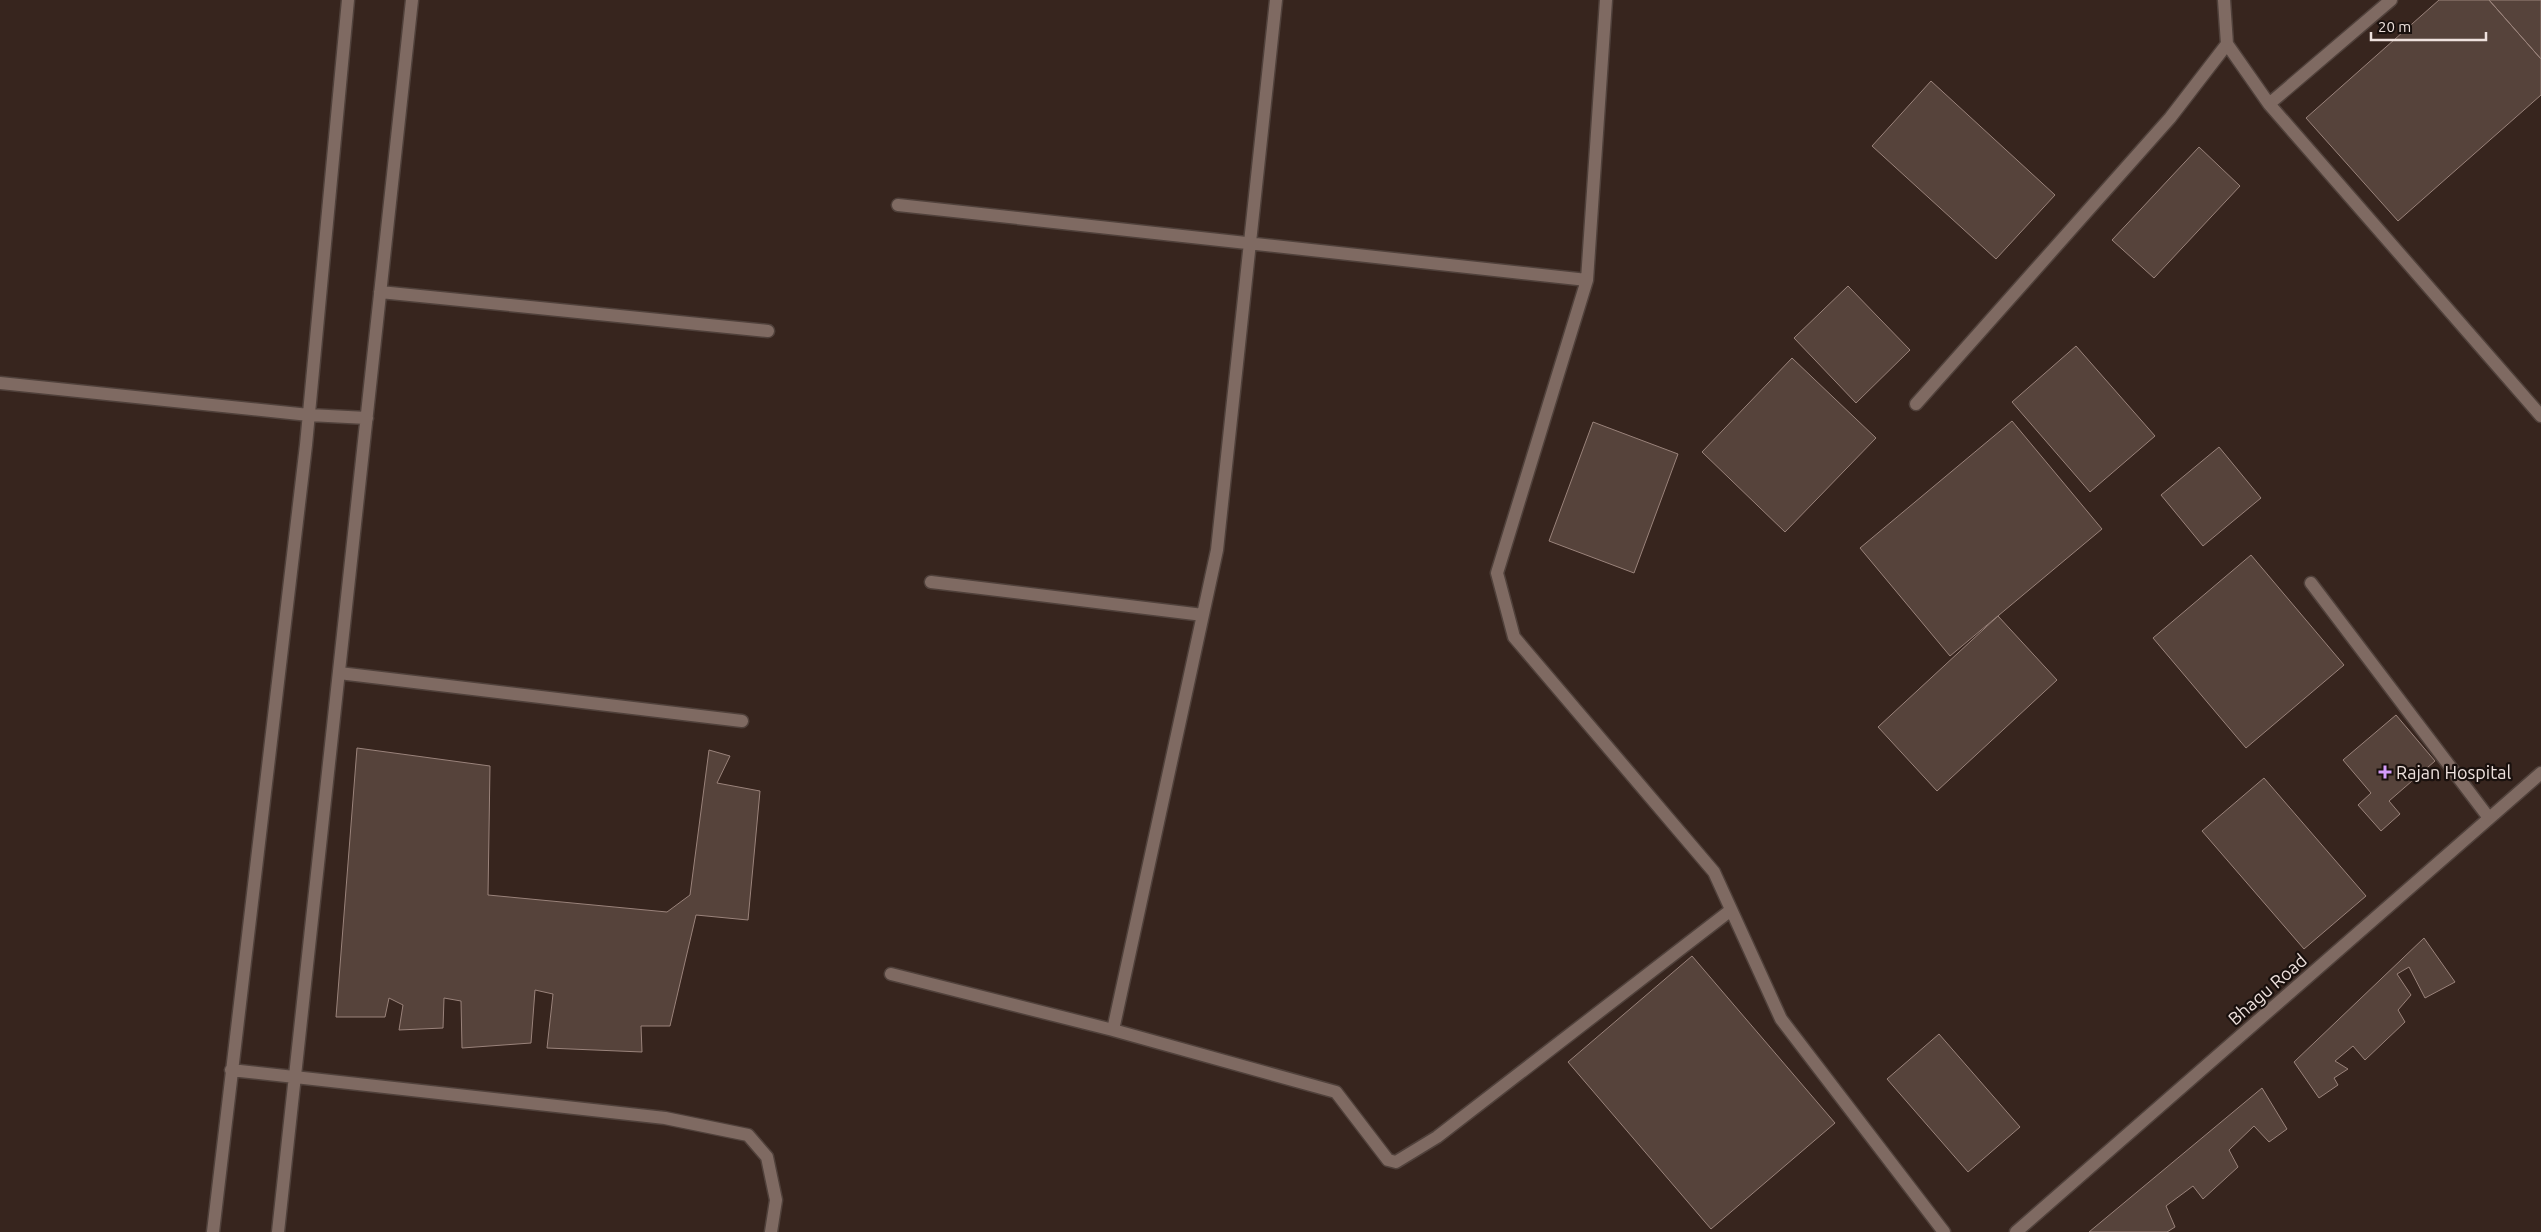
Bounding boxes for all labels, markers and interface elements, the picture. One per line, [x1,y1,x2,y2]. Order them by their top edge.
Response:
scale bar [2371,10,2486,42]
text: 20 m [2378,18,2411,35]
place label: Rajan Hospital [2396,762,2512,782]
marker: Rajan Hospital [2378,765,2392,779]
street label: Bhagu Road [2224,950,2310,1028]

